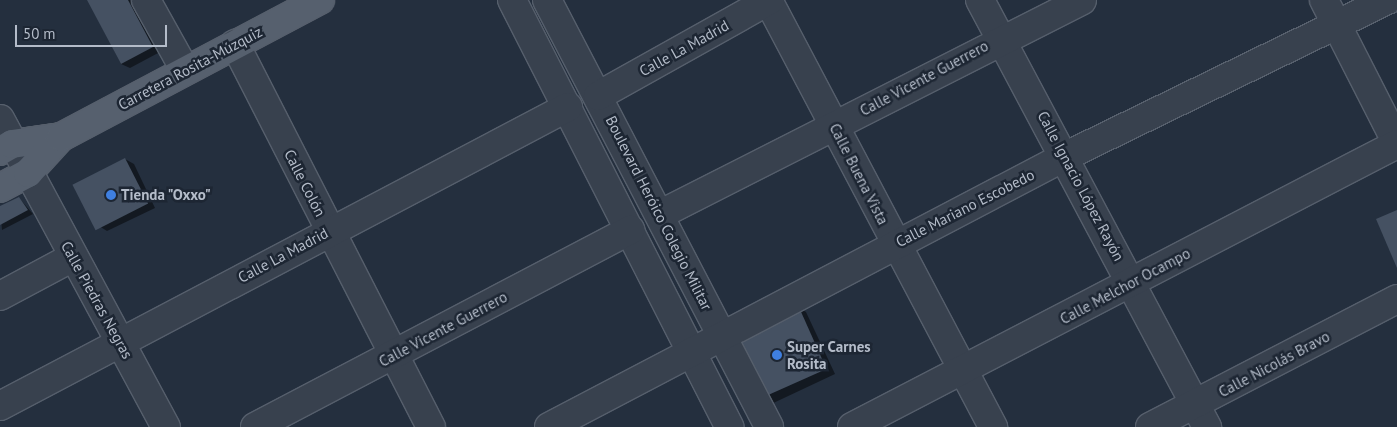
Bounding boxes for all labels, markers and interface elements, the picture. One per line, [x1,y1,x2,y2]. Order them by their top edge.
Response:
scale bar [18,15,170,47]
street label: Calle La Madrid [636,16,732,80]
street label: Carretera Rosita-Múzquiz [115,22,265,114]
text: 50 m [23,24,56,43]
street label: Calle Vicente Guerrero [857,36,991,120]
street label: Calle Ignacio López Rayón [1034,108,1128,264]
street label: Boulevard Heróico Colegio Militar [602,113,716,313]
street label: Calle Buena Vista [826,120,892,228]
street label: Calle Colón [280,146,330,220]
street label: Calle Mariano Escobedo [893,165,1037,251]
place label: Tienda "Oxxo" [121,186,212,204]
marker: Tienda "Oxxo" [105,189,117,201]
street label: Calle La Madrid [235,224,331,286]
street label: Calle Piedras Negras [57,238,137,362]
street label: Calle Melchor Ocampo [1057,244,1193,328]
street label: Calle Vicente Guerrero [376,287,510,371]
street label: Calle Nicolás Bravo [1215,327,1333,401]
place label: Super Carnes Rosita [787,337,871,372]
marker: Super Carnes Rosita [771,349,783,361]

